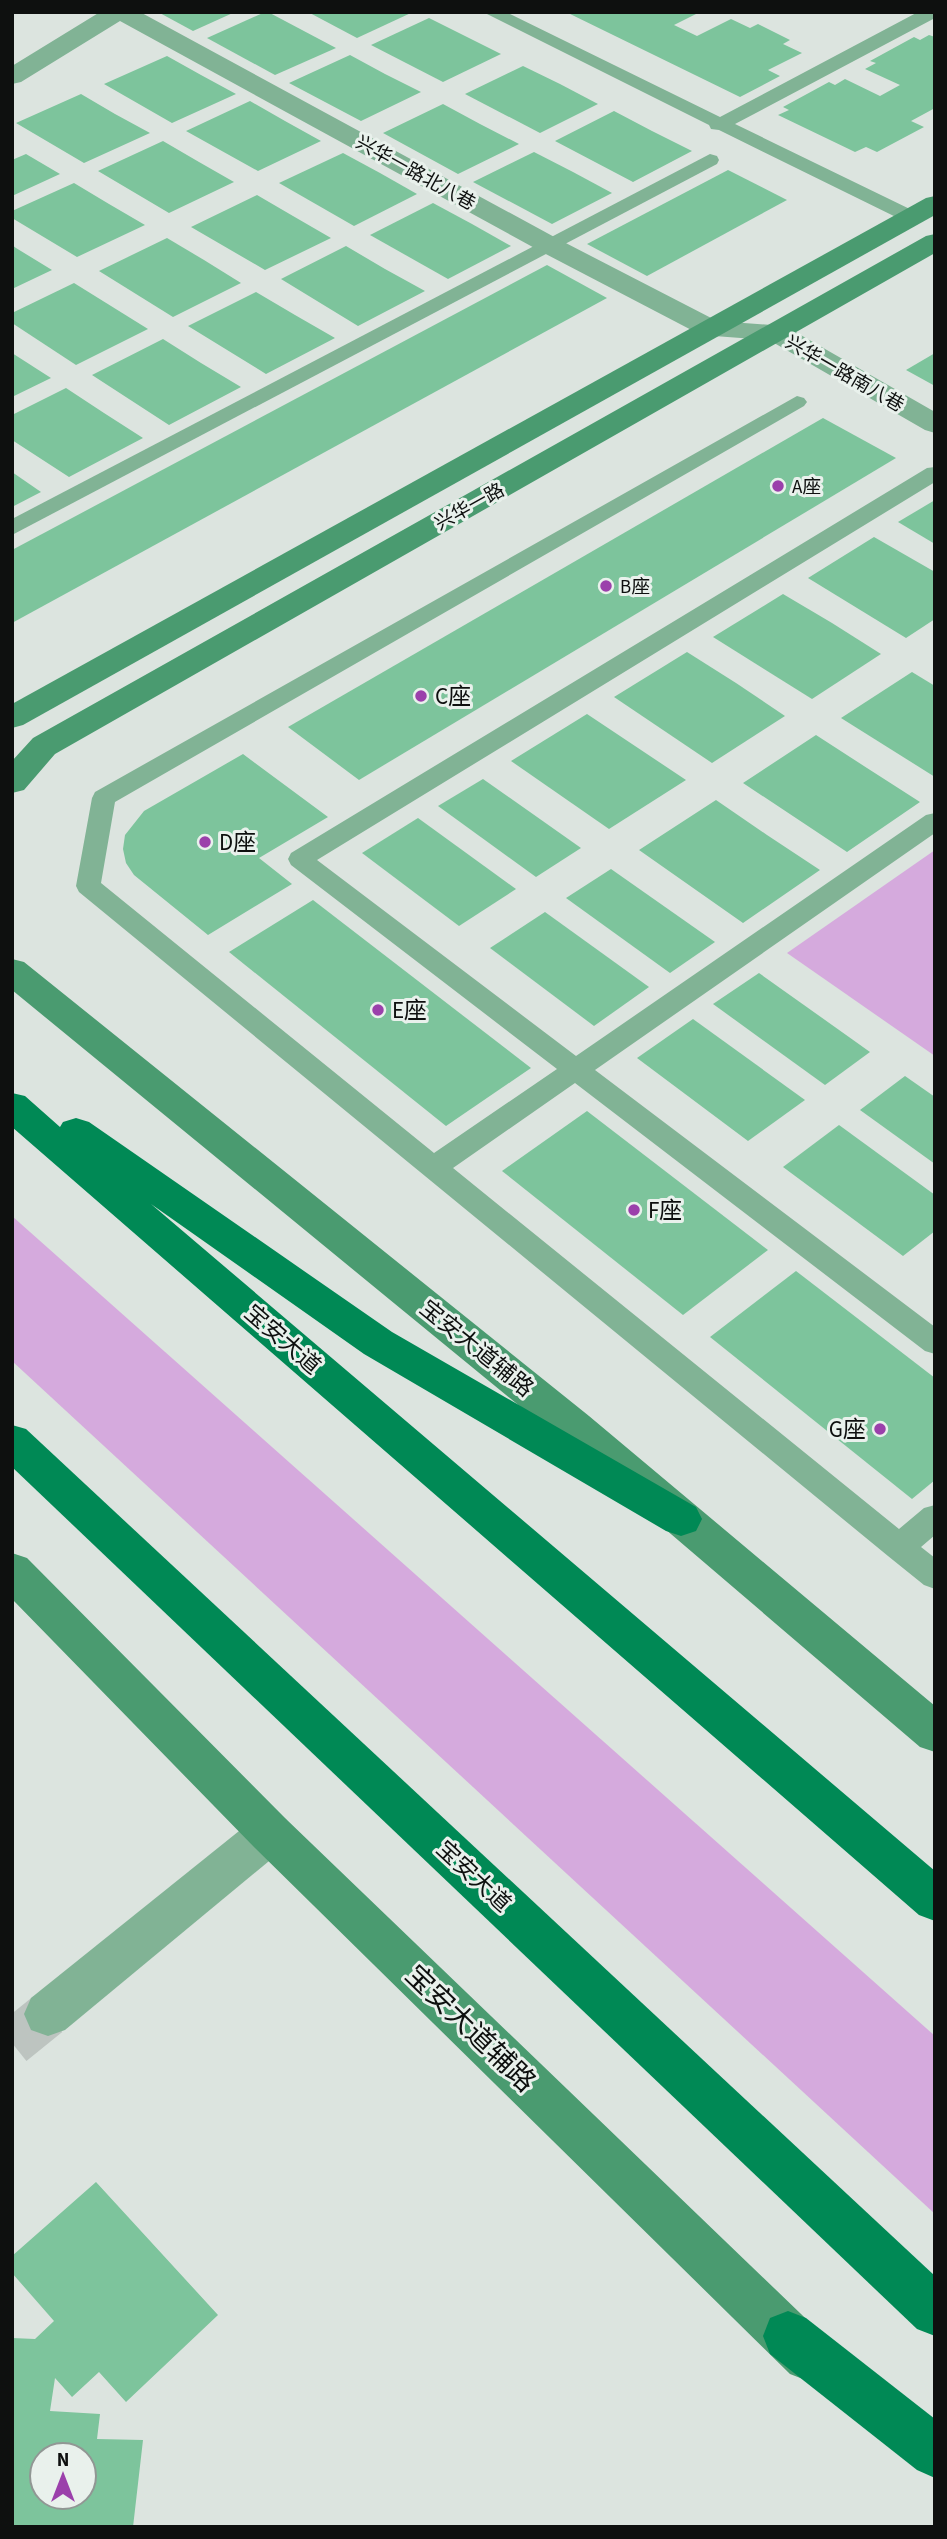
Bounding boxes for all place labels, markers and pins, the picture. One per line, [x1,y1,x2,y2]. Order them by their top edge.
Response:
place label: A座 [792,474,821,501]
marker: A座 [770,478,786,494]
place label: B座 [620,574,650,601]
marker: B座 [598,578,614,594]
place label: C座 [435,680,471,713]
marker: C座 [413,688,429,704]
place label: D座 [219,826,256,859]
marker: D座 [197,834,213,850]
place label: E座 [392,994,427,1027]
marker: E座 [370,1002,386,1018]
place label: F座 [648,1194,682,1227]
marker: F座 [626,1202,642,1218]
place label: G座 [829,1413,866,1446]
marker: G座 [872,1421,888,1437]

